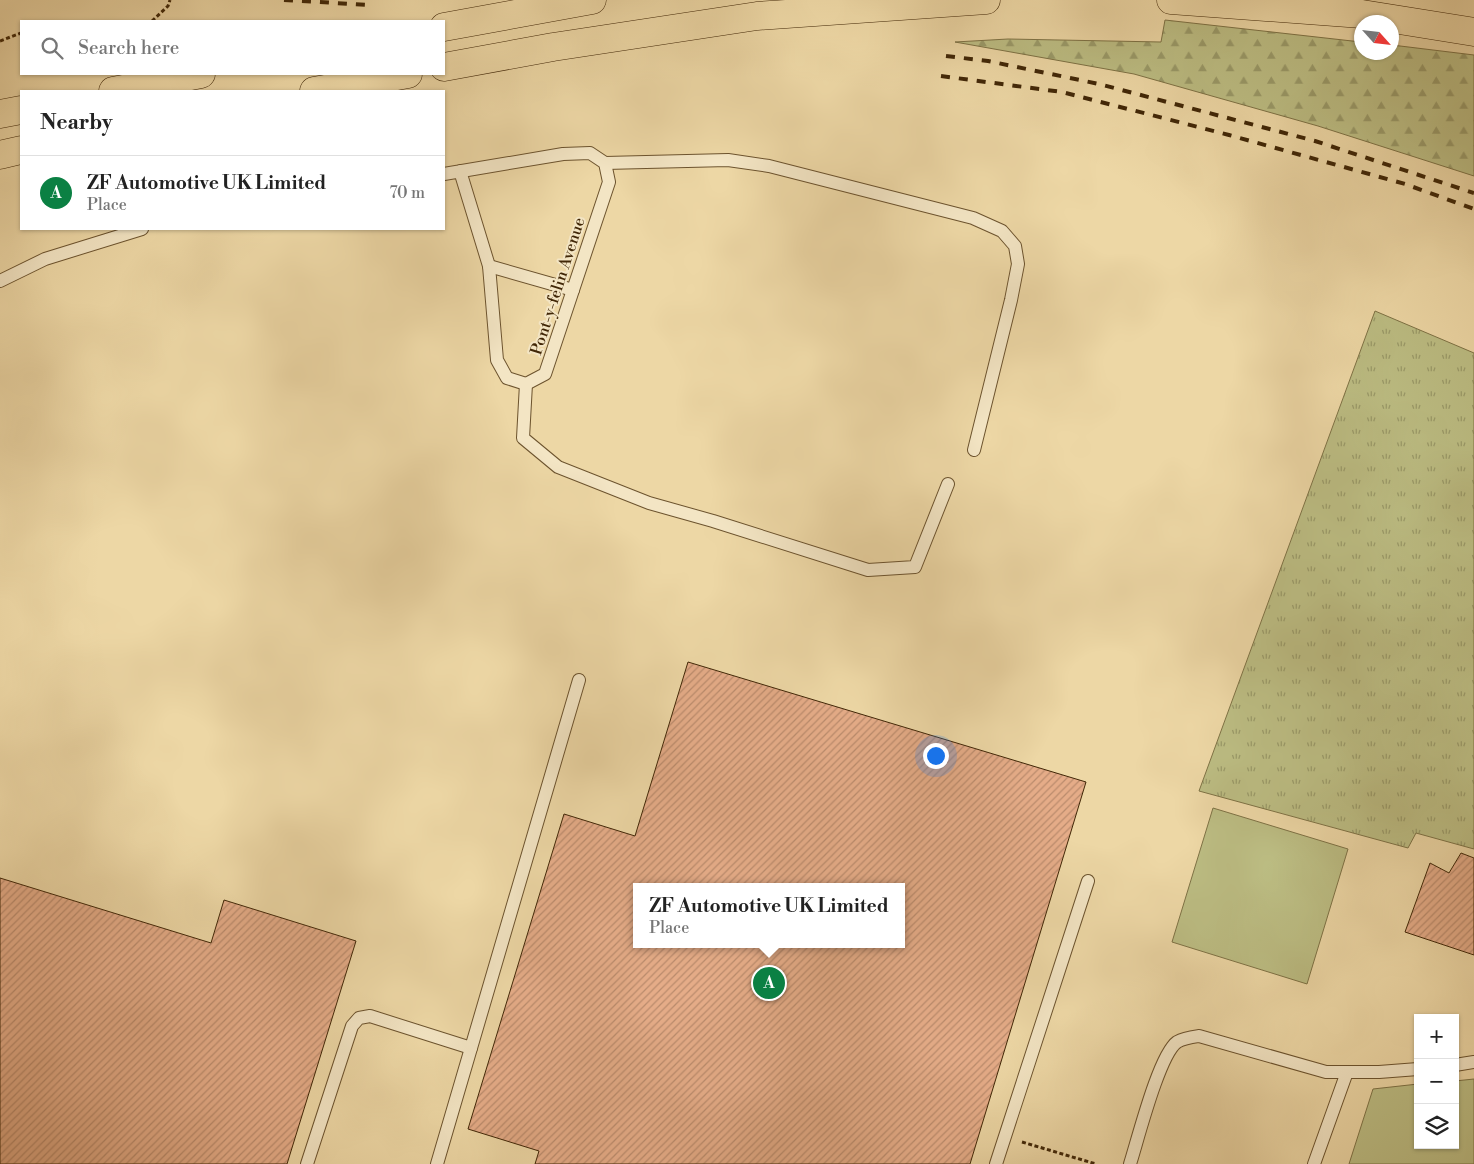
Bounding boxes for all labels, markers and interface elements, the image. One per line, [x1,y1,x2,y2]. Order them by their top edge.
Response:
north arrow [1354,15,1399,60]
search box [20,20,445,75]
icon: search [38,34,66,62]
text: Search here [78,36,179,60]
text: Nearby [40,110,113,136]
text: ZF Automotive UK Limited [87,171,326,195]
text: A [50,183,62,203]
text: 70 m [389,183,425,203]
text: Place [87,195,127,215]
street label: Pont-y-felin Avenue [526,215,590,358]
your location [923,743,949,769]
popup [633,883,905,948]
text: ZF Automotive UK Limited [649,894,889,918]
text: Place [649,918,689,938]
pin: A [753,964,785,1002]
map controls [1414,1014,1459,1149]
button: + [1414,1014,1459,1059]
button: − [1414,1059,1459,1104]
button: layers [1414,1104,1459,1149]

